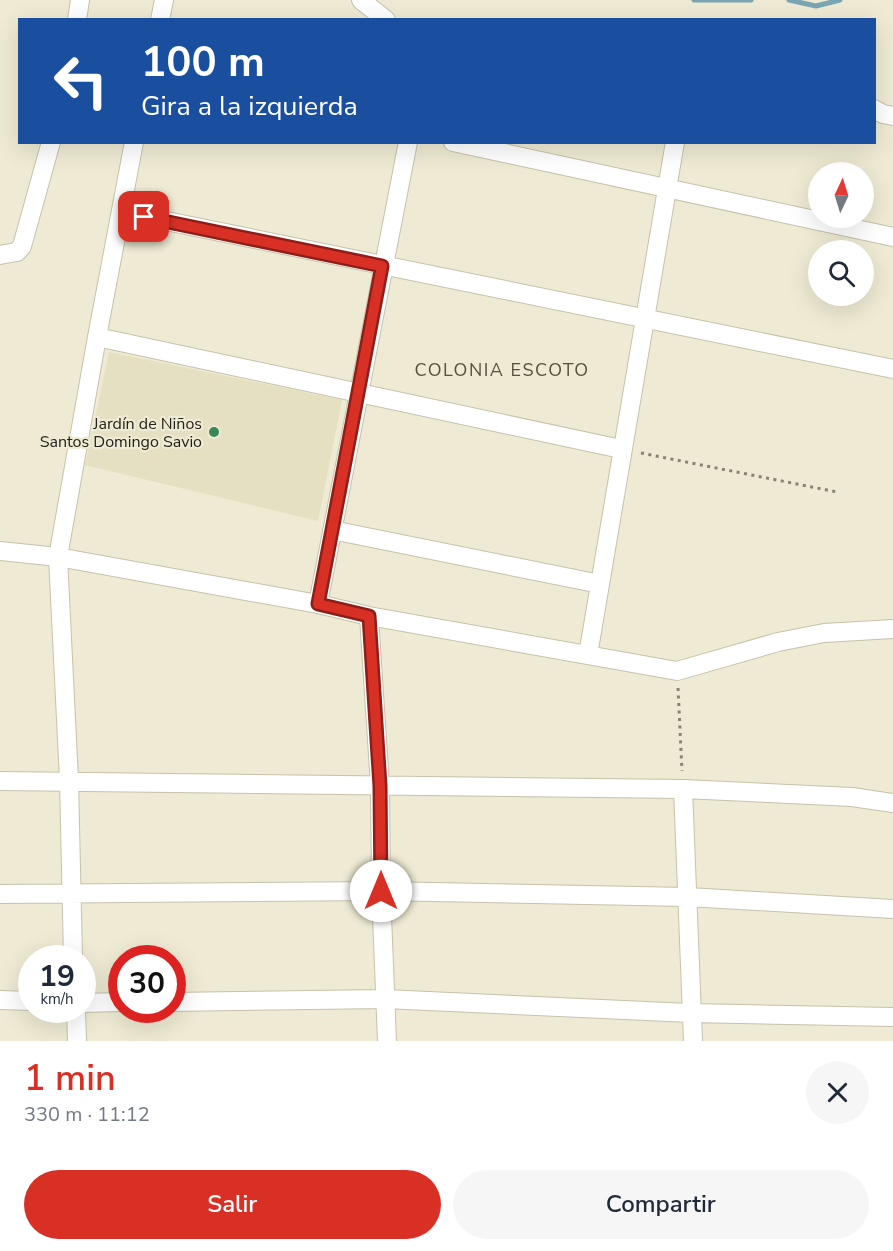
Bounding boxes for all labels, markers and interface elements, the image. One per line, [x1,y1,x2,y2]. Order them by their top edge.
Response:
text: 100 m [141,34,265,91]
icon: left [42,42,120,120]
text: Gira a la izquierda [141,88,358,125]
north arrow [808,162,874,228]
map controls [808,162,874,306]
pin [118,191,169,242]
icon: arrive [127,200,160,233]
button: search [808,240,874,306]
district label: COLONIA ESCOTO [414,358,590,382]
place label: Jardín de Niños Santos Domingo Savio [40,413,202,453]
marker: Jardín de Niños Santos Domingo Savio [207,425,221,439]
position arrow [349,859,413,923]
speed limit sign: 30 [108,945,186,1023]
text: 19 [39,956,75,997]
text: km/h [40,989,74,1009]
text: 1 min [24,1054,116,1103]
button: close [806,1061,869,1124]
text: 330 m · 11:12 [24,1101,150,1128]
button: Salir [24,1170,441,1239]
button: Compartir [453,1170,869,1239]

